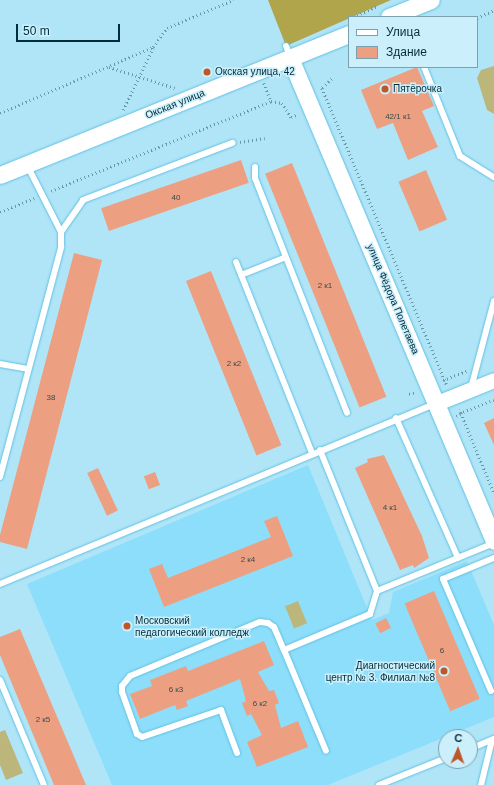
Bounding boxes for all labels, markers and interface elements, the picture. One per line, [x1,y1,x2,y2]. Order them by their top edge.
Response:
scale bar [18,16,122,42]
legend [348,16,478,68]
text: 50 m [23,24,50,38]
text: Улица [386,25,420,39]
text: Здание [386,45,427,59]
place label: Окская улица, 42 [215,66,295,78]
marker: Окская улица, 42 [202,67,212,77]
place label: Пятёрочка [393,83,442,95]
marker: Пятёрочка [380,84,390,94]
street label: Окская улица [143,87,207,121]
house number: 42/1 к1 [385,112,411,122]
house number: 40 [172,193,180,203]
street label: улица Фёдора Полетаева [364,242,422,356]
house number: 2 к1 [318,281,332,291]
house number: 2 к2 [227,359,241,369]
house number: 38 [47,393,55,403]
house number: 4 к1 [383,503,397,513]
house number: 2 к4 [241,555,255,565]
place label: Московский педагогический колледж [135,614,249,638]
marker: Московский педагогический колледж [122,621,132,631]
house number: 6 [440,646,444,656]
place label: Диагностический центр № 3. Филиал №8 [326,659,435,682]
marker: Диагностический центр № 3. Филиал №8 [438,665,450,677]
house number: 6 к3 [169,685,183,695]
house number: 6 к2 [253,699,267,709]
house number: 2 к5 [36,715,50,725]
north arrow [438,729,478,769]
text: С [454,732,463,744]

